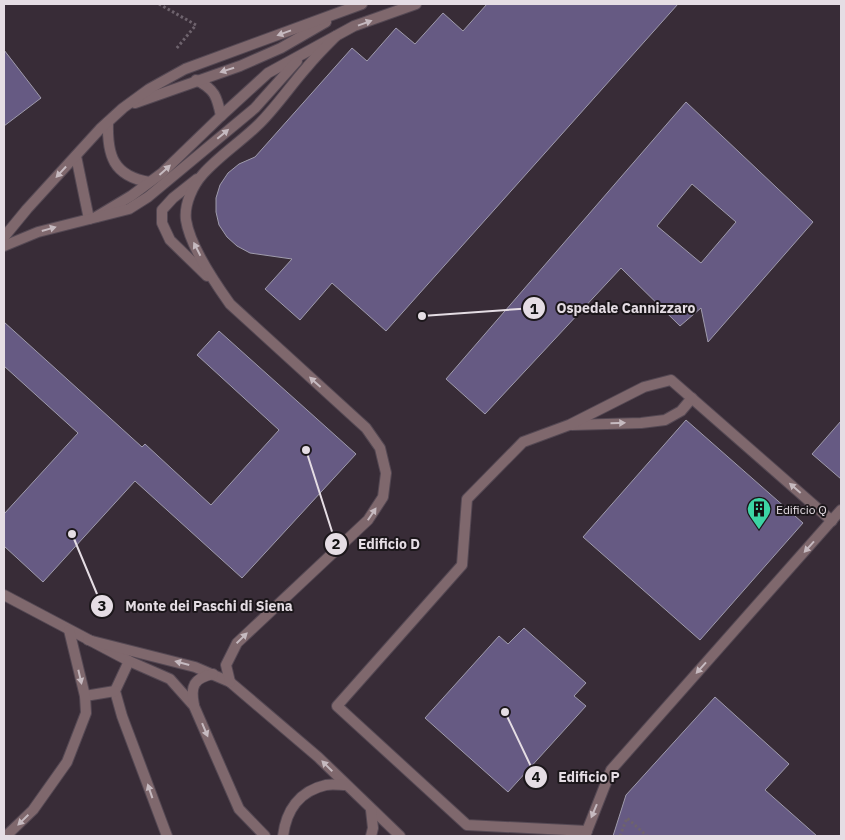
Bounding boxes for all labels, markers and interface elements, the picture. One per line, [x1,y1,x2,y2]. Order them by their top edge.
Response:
one-way arrow [357,19,372,26]
one-way arrow [276,29,291,37]
one-way arrow [219,67,234,75]
one-way arrow [217,129,230,140]
one-way arrow [159,164,171,176]
one-way arrow [55,165,67,177]
one-way arrow [42,224,57,232]
one-way arrow [193,242,201,256]
callout: Ospedale Cannizzaro [521,294,705,323]
text: 1 [529,299,539,318]
text: Ospedale Cannizzaro [556,299,696,317]
one-way arrow [309,377,322,388]
one-way arrow [610,419,626,427]
one-way arrow [789,483,802,494]
building icon: Edificio Q [746,496,772,530]
place label: Edificio Q [776,502,827,517]
one-way arrow [367,507,377,520]
callout: Edificio D [323,529,430,558]
text: 2 [331,534,341,553]
text: Edificio D [358,535,420,553]
one-way arrow [803,540,815,552]
callout: Monte dei Paschi di Siena [90,592,302,621]
text: 3 [97,596,107,615]
text: Monte dei Paschi di Siena [125,597,293,615]
one-way arrow [236,632,248,644]
one-way arrow [174,659,189,667]
one-way arrow [695,662,707,674]
one-way arrow [76,670,84,685]
one-way arrow [201,723,209,738]
one-way arrow [321,760,333,772]
callout: Edificio P [523,762,630,791]
text: 4 [531,767,541,786]
text: Edificio P [558,768,620,786]
one-way arrow [145,783,153,798]
one-way arrow [590,804,598,819]
one-way arrow [17,814,29,826]

